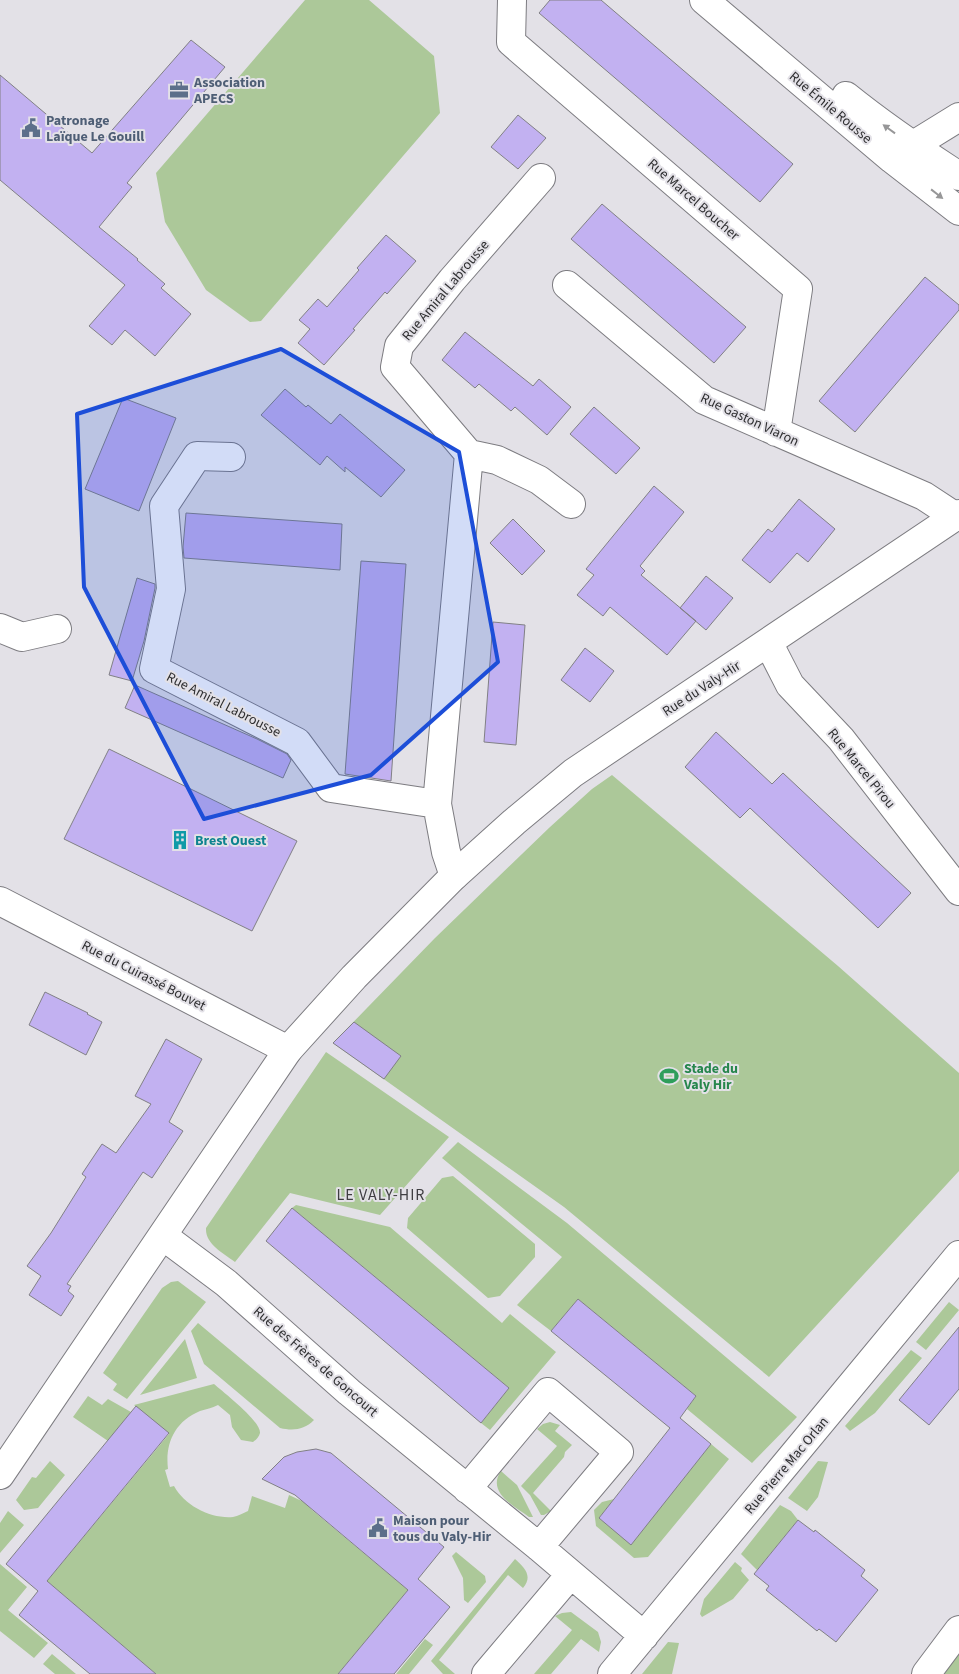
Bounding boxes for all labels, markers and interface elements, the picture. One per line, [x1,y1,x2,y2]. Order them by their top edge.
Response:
street label: Rue Émile Rousse [785,67,876,148]
place label: Association APECS [193,73,265,109]
office icon: Association APECS [168,79,190,101]
place label: Patronage Laïque Le Gouill [46,111,144,147]
public building icon: Patronage Laïque Le Gouill [20,117,42,139]
one-way arrow [883,124,896,135]
street label: Rue Marcel Boucher [643,154,744,245]
one-way arrow [930,189,943,200]
street label: Rue Amiral Labrousse [398,236,494,345]
street label: Rue Gaston Viaron [697,388,802,452]
street label: Rue du Valy-Hir [659,656,745,722]
street label: Rue Amiral Labrousse [163,667,284,742]
street label: Rue Marcel Pirou [823,724,900,813]
building icon: Brest Ouest [169,829,191,851]
place label: Brest Ouest [195,831,267,851]
street label: Rue du Cuirassé Bouvet [78,936,209,1016]
place label: Stade du Valy Hir [683,1059,738,1095]
sports icon: Stade du Valy Hir [658,1065,680,1087]
district label: LE VALY-HIR [337,1184,425,1206]
street label: Rue des Frères de Goncourt [249,1302,382,1422]
street label: Rue Pierre Mac Orlan [740,1413,834,1519]
place label: Maison pour tous du Valy-Hir [393,1511,492,1547]
public building icon: Maison pour tous du Valy-Hir [367,1517,389,1539]

